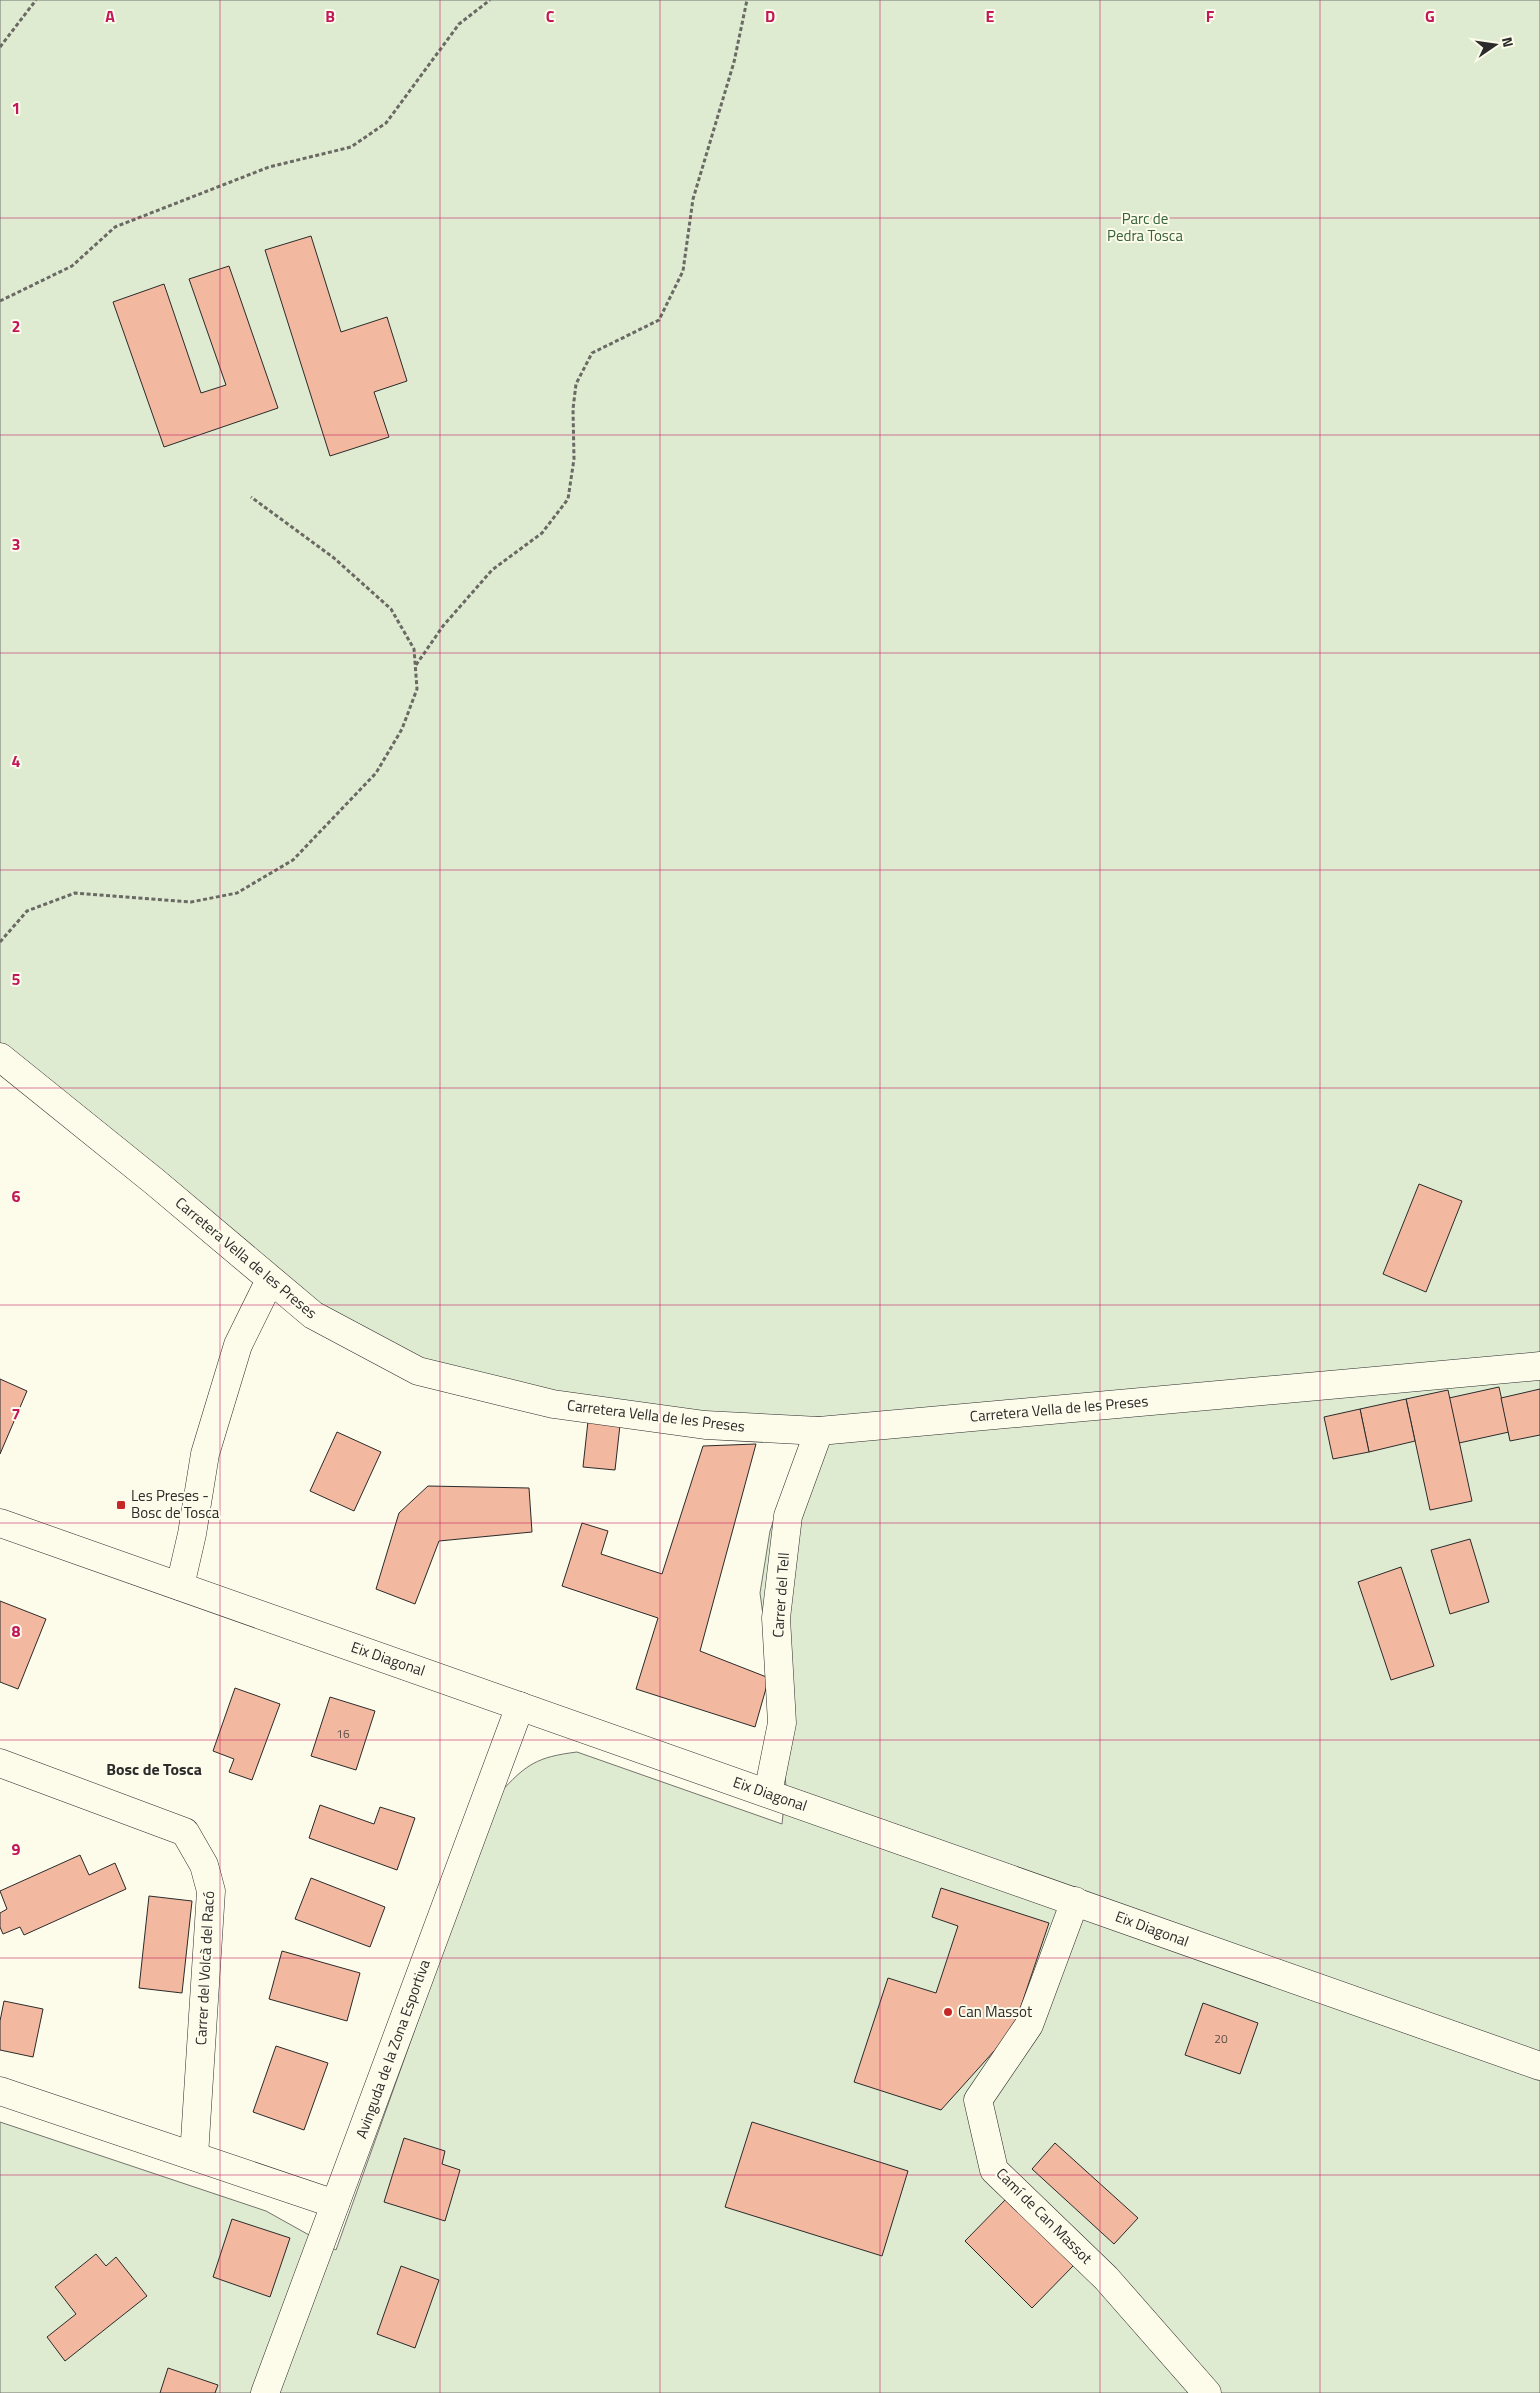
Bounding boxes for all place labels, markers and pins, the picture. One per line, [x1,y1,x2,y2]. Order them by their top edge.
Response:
place label: Les Preses - Bosc de Tosca [131,1484,220,1524]
marker: Les Preses - Bosc de Tosca [115,1499,127,1511]
place label: Can Massot [958,2000,1033,2023]
marker: Can Massot [942,2006,954,2018]

